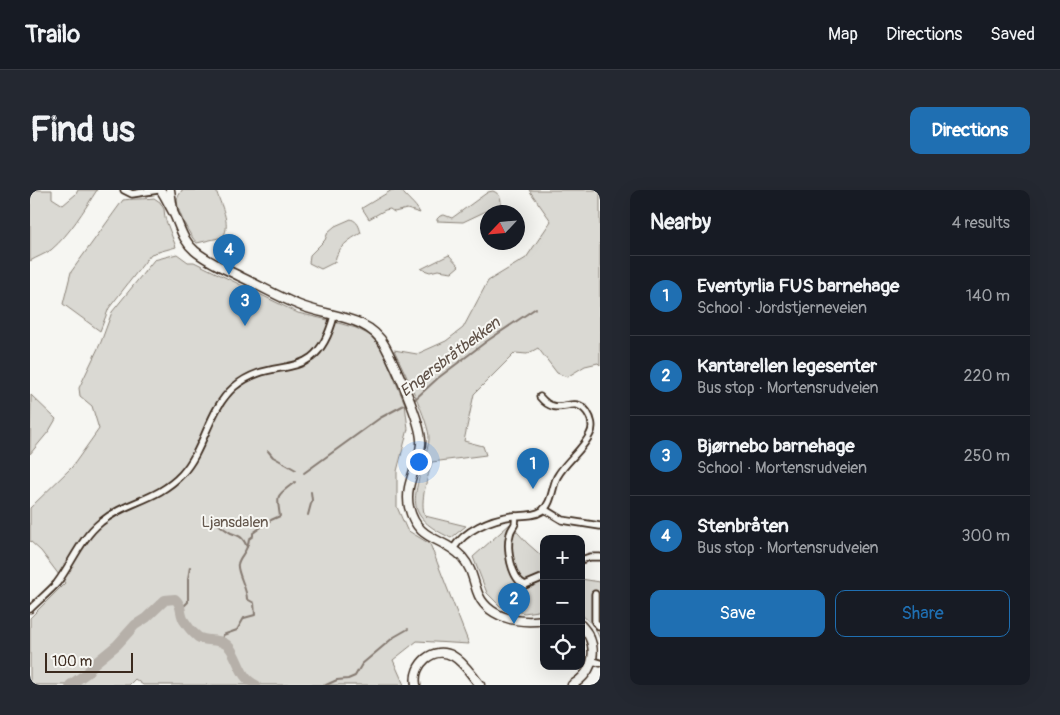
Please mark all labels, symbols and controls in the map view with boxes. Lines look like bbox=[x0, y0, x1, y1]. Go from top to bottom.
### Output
text: Trailo bbox=[25, 20, 80, 49]
text: Map bbox=[828, 23, 858, 46]
text: Directions bbox=[886, 23, 962, 46]
text: Saved bbox=[990, 23, 1035, 46]
button: Directions bbox=[910, 107, 1030, 154]
text: Find us bbox=[30, 108, 135, 152]
north arrow bbox=[480, 205, 525, 250]
text: Nearby bbox=[650, 209, 711, 236]
text: 4 results bbox=[952, 213, 1010, 233]
pin: 4 bbox=[213, 234, 245, 275]
text: Eventyrlia FUS barnehage bbox=[697, 274, 899, 298]
pin: 3 bbox=[229, 285, 261, 326]
text: 1 bbox=[663, 286, 669, 306]
text: 140 m bbox=[966, 286, 1010, 306]
text: School · Jordstjerneveien bbox=[697, 298, 867, 318]
water label: Engersbråtbekken bbox=[396, 312, 505, 401]
text: Kantarellen legesenter bbox=[697, 354, 877, 378]
text: 2 bbox=[662, 366, 670, 386]
text: 220 m bbox=[964, 366, 1010, 386]
text: Bus stop · Mortensrudveien bbox=[697, 378, 879, 398]
text: Bjørnebo barnehage bbox=[697, 434, 855, 458]
text: 3 bbox=[662, 446, 670, 466]
text: 250 m bbox=[964, 446, 1010, 466]
pin: 1 bbox=[517, 448, 549, 489]
your location bbox=[406, 449, 432, 475]
text: School · Mortensrudveien bbox=[697, 458, 867, 478]
park label: Ljansdalen bbox=[202, 513, 268, 532]
text: Stenbråten bbox=[697, 514, 789, 538]
text: 4 bbox=[661, 526, 671, 546]
text: 300 m bbox=[962, 526, 1010, 546]
map controls bbox=[540, 535, 585, 670]
button: + bbox=[540, 535, 585, 580]
text: Bus stop · Mortensrudveien bbox=[697, 538, 879, 558]
button: − bbox=[540, 580, 585, 625]
pin: 2 bbox=[498, 583, 530, 624]
button: Save bbox=[650, 590, 825, 637]
button: Share bbox=[835, 590, 1010, 637]
button: locate bbox=[540, 625, 585, 670]
scale bar bbox=[45, 650, 132, 673]
text: 100 m bbox=[52, 653, 92, 670]

